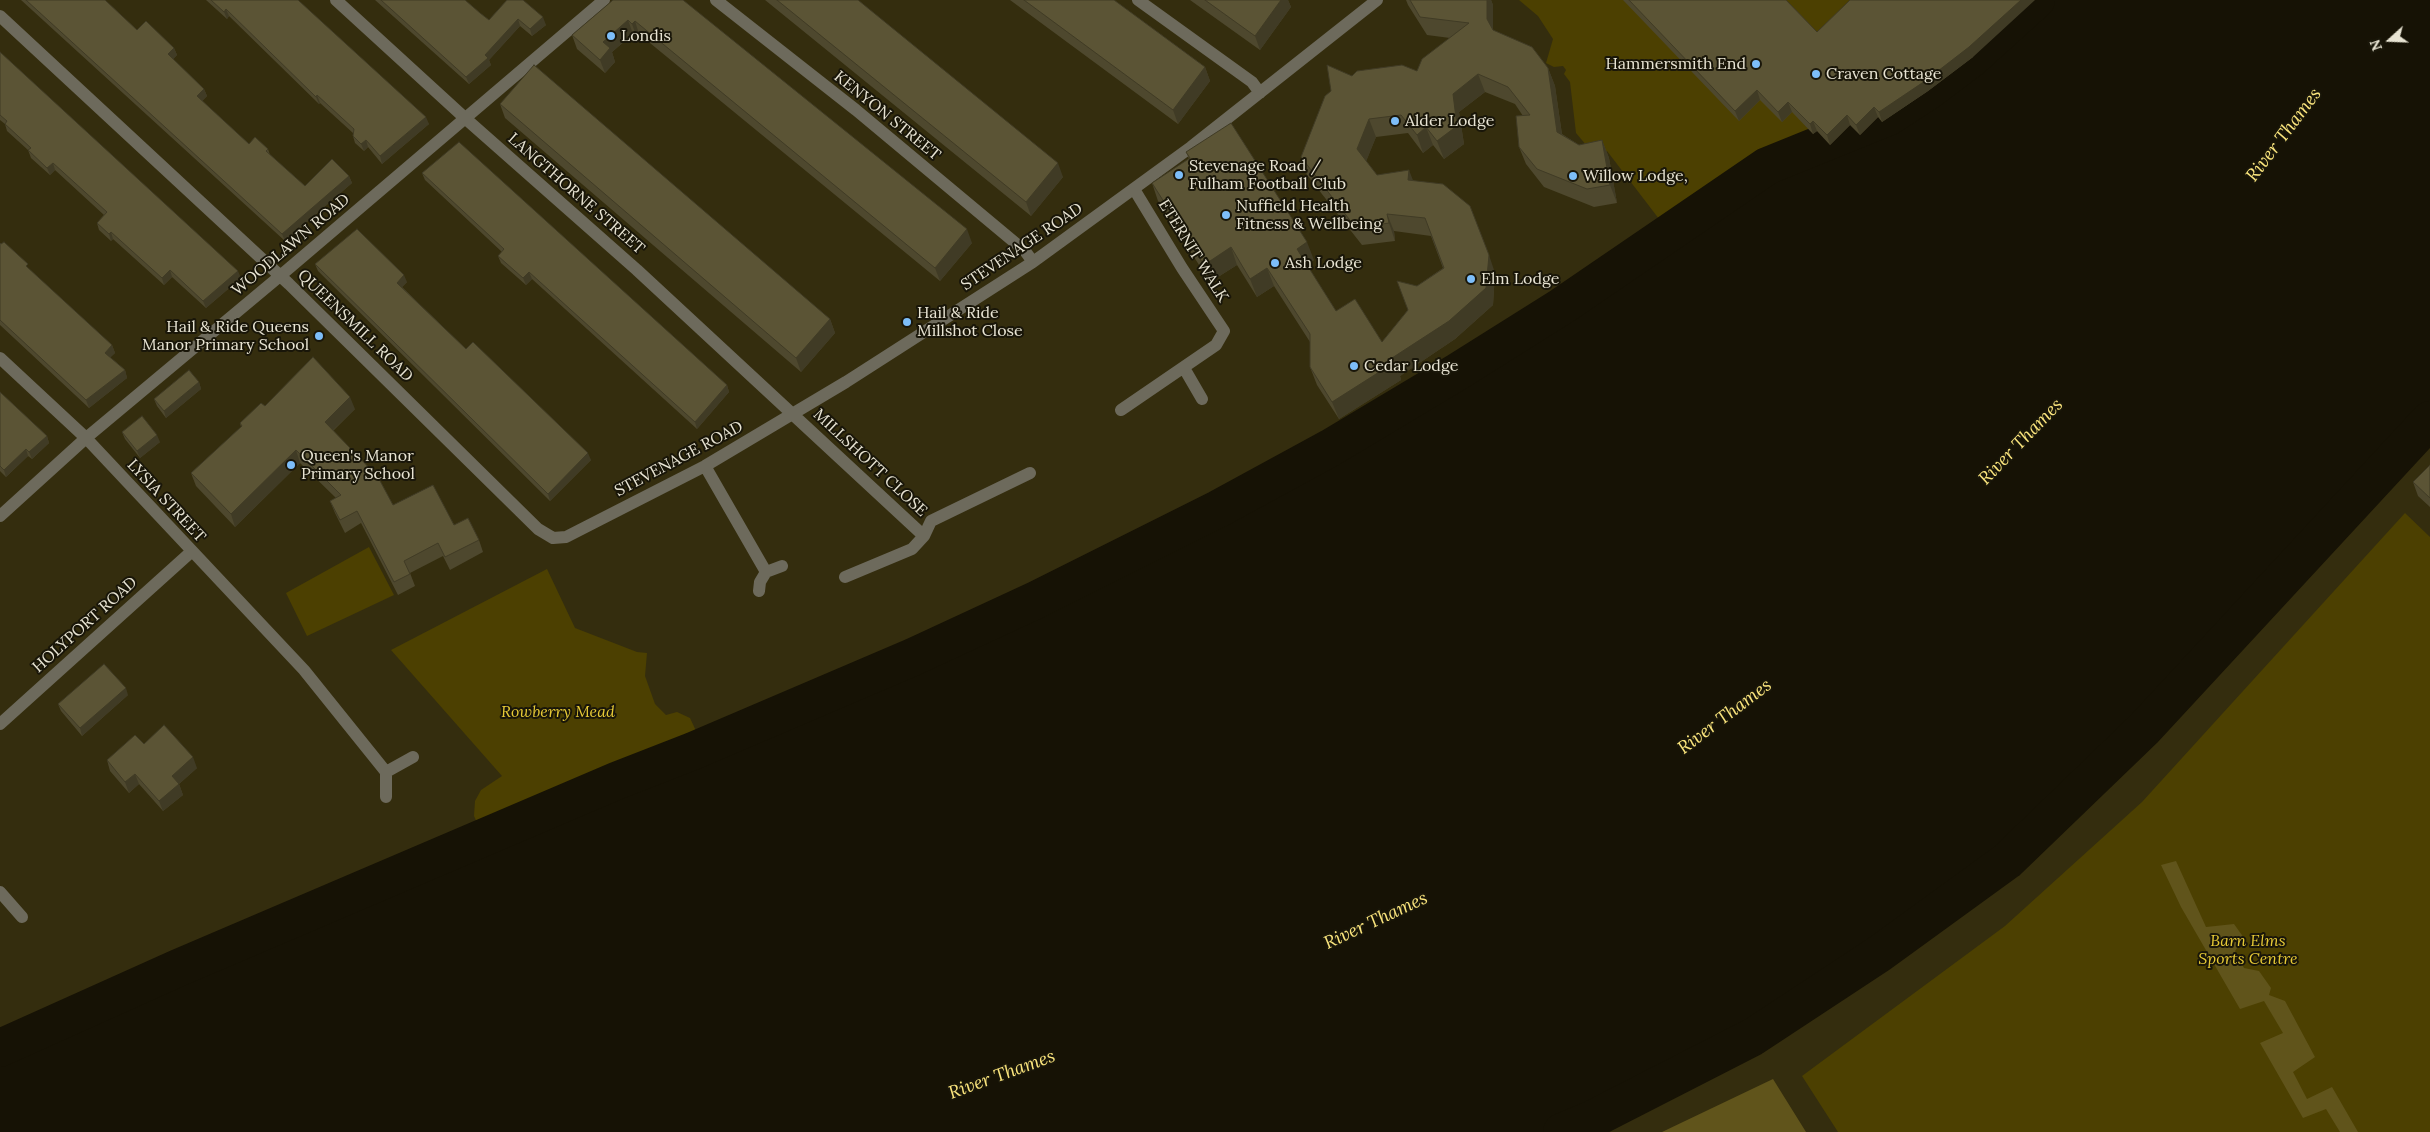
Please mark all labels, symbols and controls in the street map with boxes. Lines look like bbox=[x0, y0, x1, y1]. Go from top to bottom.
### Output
north arrow bbox=[2365, 15, 2415, 65]
place label: Londis bbox=[621, 26, 671, 46]
marker: Londis bbox=[605, 30, 617, 42]
text: N bbox=[2366, 37, 2386, 53]
place label: Hammersmith End bbox=[1606, 54, 1746, 74]
marker: Hammersmith End bbox=[1750, 58, 1762, 70]
place label: Craven Cottage bbox=[1826, 64, 1941, 84]
street label: KENYON STREET bbox=[830, 67, 944, 165]
marker: Craven Cottage bbox=[1810, 68, 1822, 80]
water label: River Thames bbox=[2242, 84, 2326, 186]
place label: Alder Lodge bbox=[1405, 111, 1494, 131]
marker: Alder Lodge bbox=[1389, 115, 1401, 127]
street label: LANGTHORNE STREET bbox=[504, 129, 648, 259]
place label: Stevenage Road / Fulham Football Club bbox=[1189, 156, 1346, 194]
place label: Willow Lodge, bbox=[1583, 166, 1688, 186]
marker: Stevenage Road / Fulham Football Club bbox=[1173, 169, 1185, 181]
marker: Willow Lodge, bbox=[1567, 170, 1579, 182]
street label: WOODLAWN ROAD bbox=[228, 190, 354, 300]
street label: ETERNIT WALK bbox=[1154, 196, 1232, 306]
place label: Nuffield Health Fitness & Wellbeing bbox=[1236, 196, 1382, 234]
street label: STEVENAGE ROAD bbox=[958, 199, 1086, 295]
marker: Nuffield Health Fitness & Wellbeing bbox=[1220, 209, 1232, 221]
place label: Ash Lodge bbox=[1285, 253, 1362, 273]
marker: Ash Lodge bbox=[1269, 257, 1281, 269]
street label: QUEENSMILL ROAD bbox=[293, 266, 417, 386]
place label: Elm Lodge bbox=[1481, 269, 1559, 289]
marker: Elm Lodge bbox=[1465, 273, 1477, 285]
place label: Hail & Ride Millshot Close bbox=[917, 303, 1023, 341]
marker: Hail & Ride Millshot Close bbox=[901, 316, 913, 328]
place label: Hail & Ride Queens Manor Primary School bbox=[142, 317, 309, 355]
marker: Hail & Ride Queens Manor Primary School bbox=[313, 330, 325, 342]
place label: Cedar Lodge bbox=[1364, 356, 1458, 376]
marker: Cedar Lodge bbox=[1348, 360, 1360, 372]
water label: River Thames bbox=[1974, 394, 2068, 490]
street label: MILLSHOTT CLOSE bbox=[809, 405, 931, 521]
street label: STEVENAGE ROAD bbox=[612, 417, 746, 501]
place label: Queen's Manor Primary School bbox=[301, 446, 415, 484]
street label: LYSIA STREET bbox=[123, 456, 209, 546]
marker: Queen's Manor Primary School bbox=[285, 459, 297, 471]
street label: HOLYPORT ROAD bbox=[29, 573, 141, 677]
water label: River Thames bbox=[1674, 675, 1776, 759]
park label: Rowberry Mead bbox=[501, 702, 615, 722]
water label: River Thames bbox=[1321, 888, 1431, 954]
park label: Barn Elms Sports Centre bbox=[2198, 931, 2298, 969]
water label: River Thames bbox=[946, 1046, 1058, 1104]

